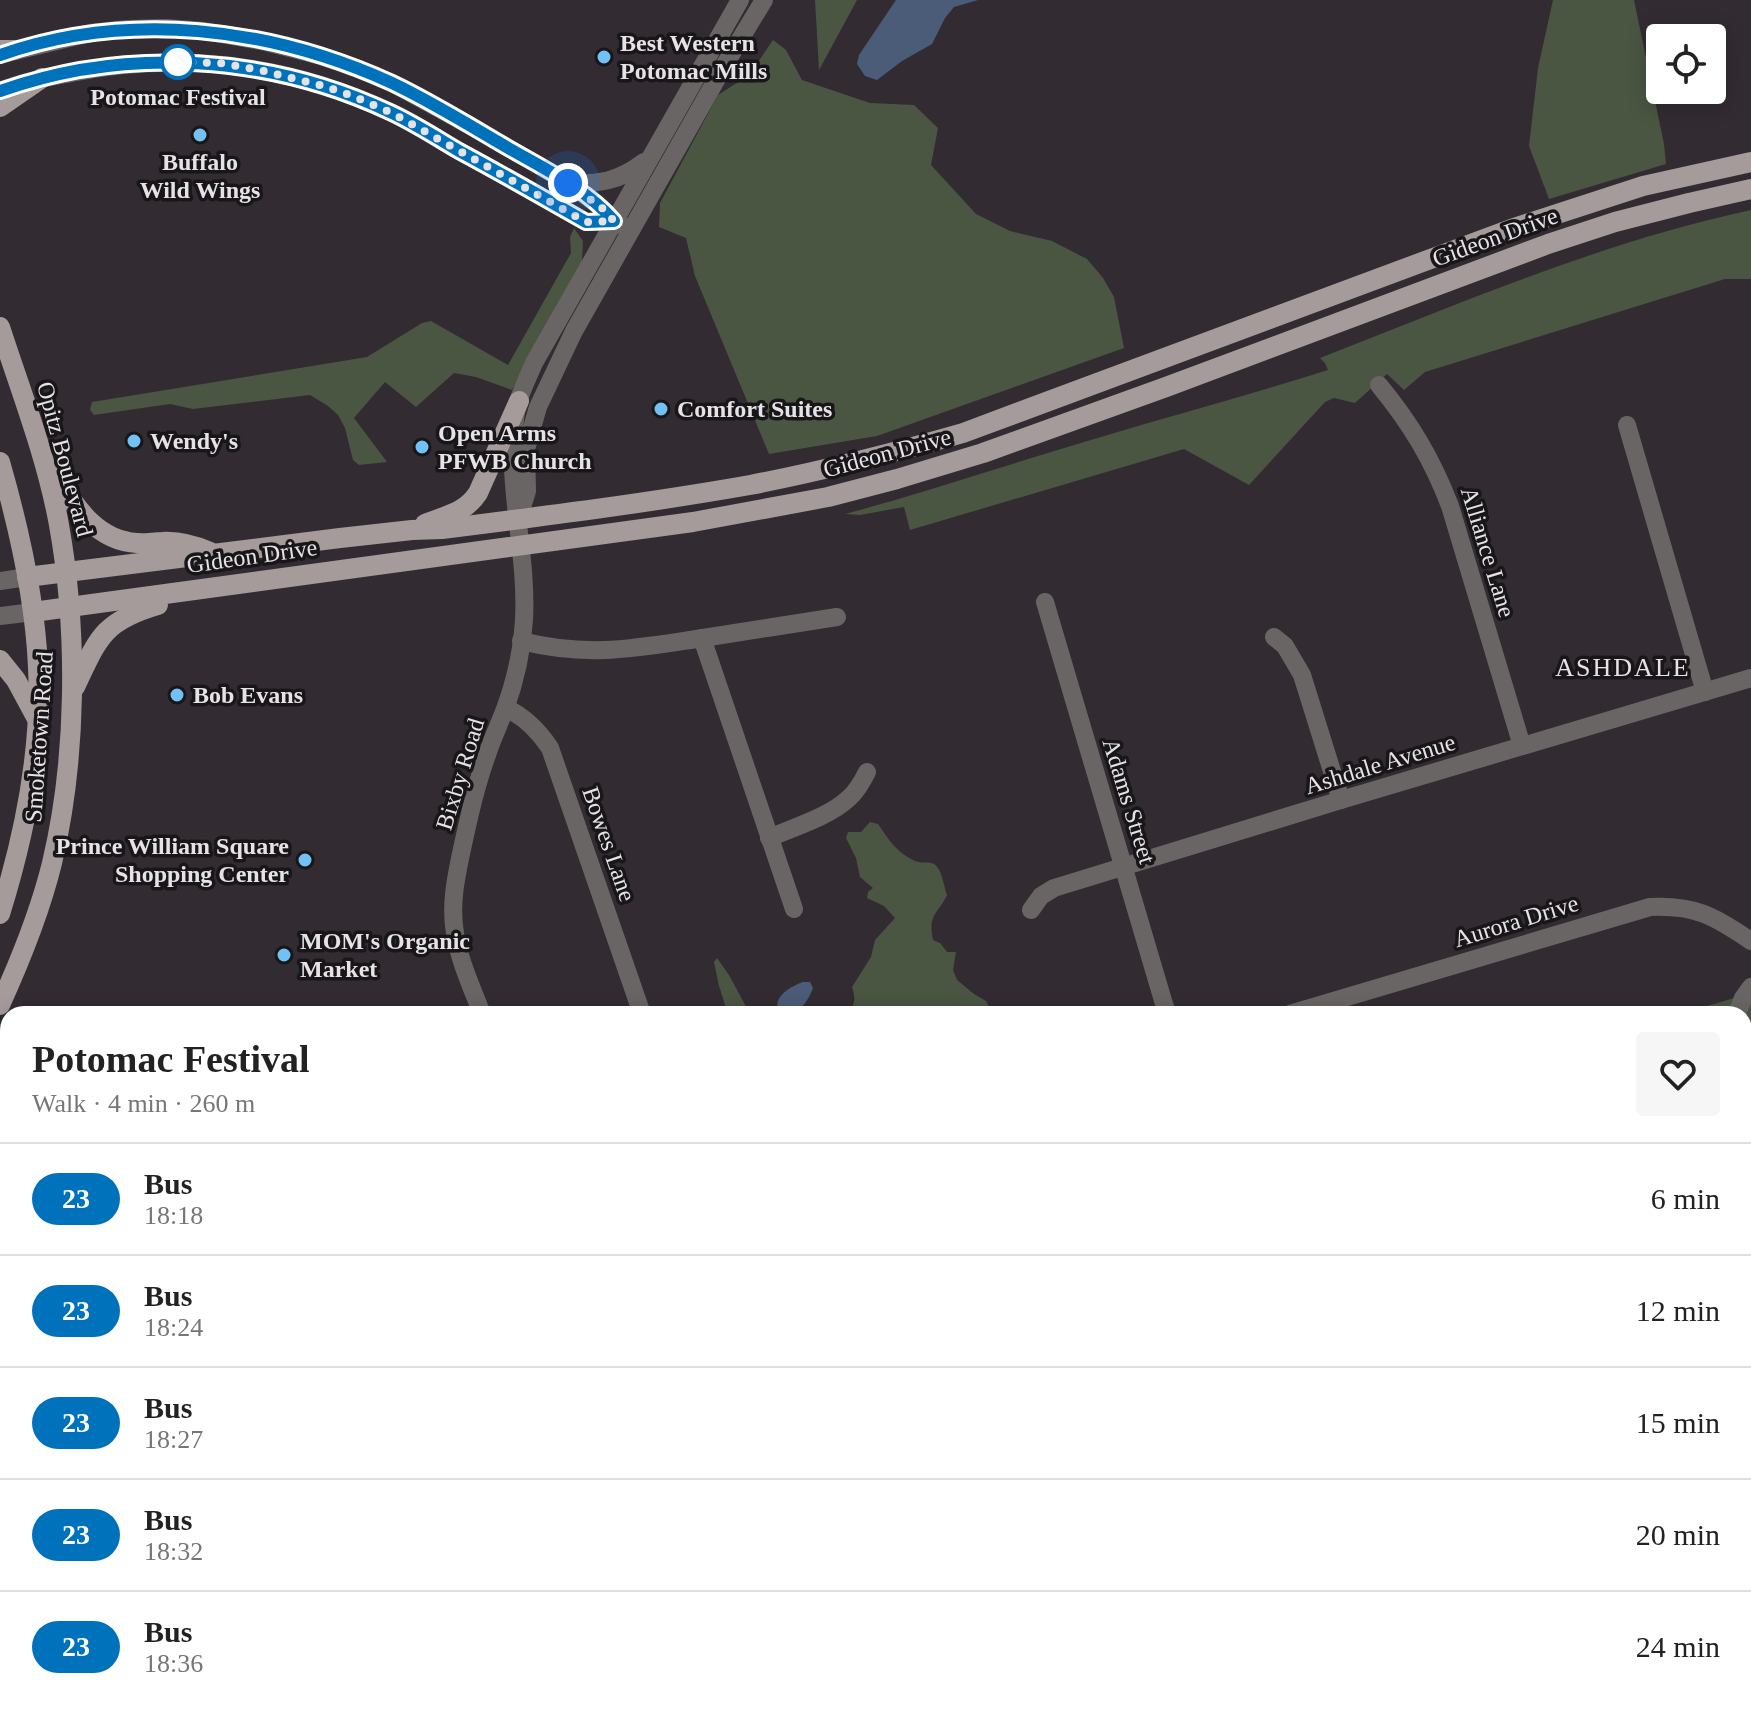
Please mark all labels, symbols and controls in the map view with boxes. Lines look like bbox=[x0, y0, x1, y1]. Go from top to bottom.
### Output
map controls bbox=[1646, 24, 1726, 104]
button: locate bbox=[1646, 24, 1726, 104]
place label: Best Western Potomac Mills bbox=[620, 30, 767, 84]
marker: Potomac Festival bbox=[161, 45, 195, 79]
marker: Best Western Potomac Mills bbox=[595, 48, 613, 66]
place label: Potomac Festival bbox=[90, 84, 266, 110]
marker: Buffalo Wild Wings bbox=[191, 126, 209, 144]
place label: Buffalo Wild Wings bbox=[140, 149, 260, 203]
your location bbox=[548, 163, 588, 203]
street label: Gideon Drive bbox=[1429, 202, 1561, 272]
street label: Opitz Boulevard bbox=[32, 379, 98, 539]
place label: Comfort Suites bbox=[677, 396, 832, 422]
marker: Comfort Suites bbox=[652, 400, 670, 418]
place label: Open Arms PFWB Church bbox=[438, 420, 592, 474]
street label: Gideon Drive bbox=[820, 423, 954, 483]
place label: Wendy's bbox=[150, 428, 238, 454]
marker: Wendy's bbox=[125, 432, 143, 450]
marker: Open Arms PFWB Church bbox=[413, 438, 431, 456]
street label: Alliance Lane bbox=[1456, 484, 1520, 620]
street label: Gideon Drive bbox=[185, 534, 319, 578]
street label: Smoketown Road bbox=[20, 651, 58, 823]
district label: ASHDALE bbox=[1555, 653, 1691, 682]
place label: Bob Evans bbox=[193, 682, 303, 708]
marker: Bob Evans bbox=[168, 686, 186, 704]
street label: Bixby Road bbox=[431, 715, 489, 833]
street label: Ashdale Avenue bbox=[1302, 729, 1458, 799]
street label: Adams Street bbox=[1098, 735, 1161, 867]
street label: Bowes Lane bbox=[577, 783, 641, 905]
place label: Prince William Square Shopping Center bbox=[56, 833, 289, 887]
marker: Prince William Square Shopping Center bbox=[296, 851, 314, 869]
street label: Aurora Drive bbox=[1451, 890, 1581, 952]
place label: MOM's Organic Market bbox=[300, 928, 470, 982]
marker: MOM's Organic Market bbox=[275, 946, 293, 964]
button: heart bbox=[1636, 1032, 1720, 1116]
text: Potomac Festival bbox=[32, 1038, 310, 1080]
text: Walk · 4 min · 260 m bbox=[32, 1089, 255, 1118]
text: Bus bbox=[144, 1167, 192, 1200]
text: 6 min bbox=[1651, 1182, 1720, 1215]
text: 23 bbox=[62, 1183, 90, 1214]
text: 18:18 bbox=[144, 1201, 203, 1230]
text: Bus bbox=[144, 1279, 192, 1312]
text: 12 min bbox=[1636, 1294, 1720, 1327]
text: 23 bbox=[62, 1295, 90, 1326]
text: 18:24 bbox=[144, 1313, 203, 1342]
text: Bus bbox=[144, 1391, 192, 1424]
text: 15 min bbox=[1636, 1406, 1720, 1439]
text: 23 bbox=[62, 1407, 90, 1438]
text: 18:27 bbox=[144, 1425, 203, 1454]
text: Bus bbox=[144, 1503, 192, 1536]
text: 20 min bbox=[1636, 1518, 1720, 1551]
text: 23 bbox=[62, 1519, 90, 1550]
text: 18:32 bbox=[144, 1537, 203, 1566]
text: Bus bbox=[144, 1615, 192, 1648]
text: 24 min bbox=[1636, 1630, 1720, 1663]
text: 23 bbox=[62, 1631, 90, 1662]
text: 18:36 bbox=[144, 1649, 203, 1678]

